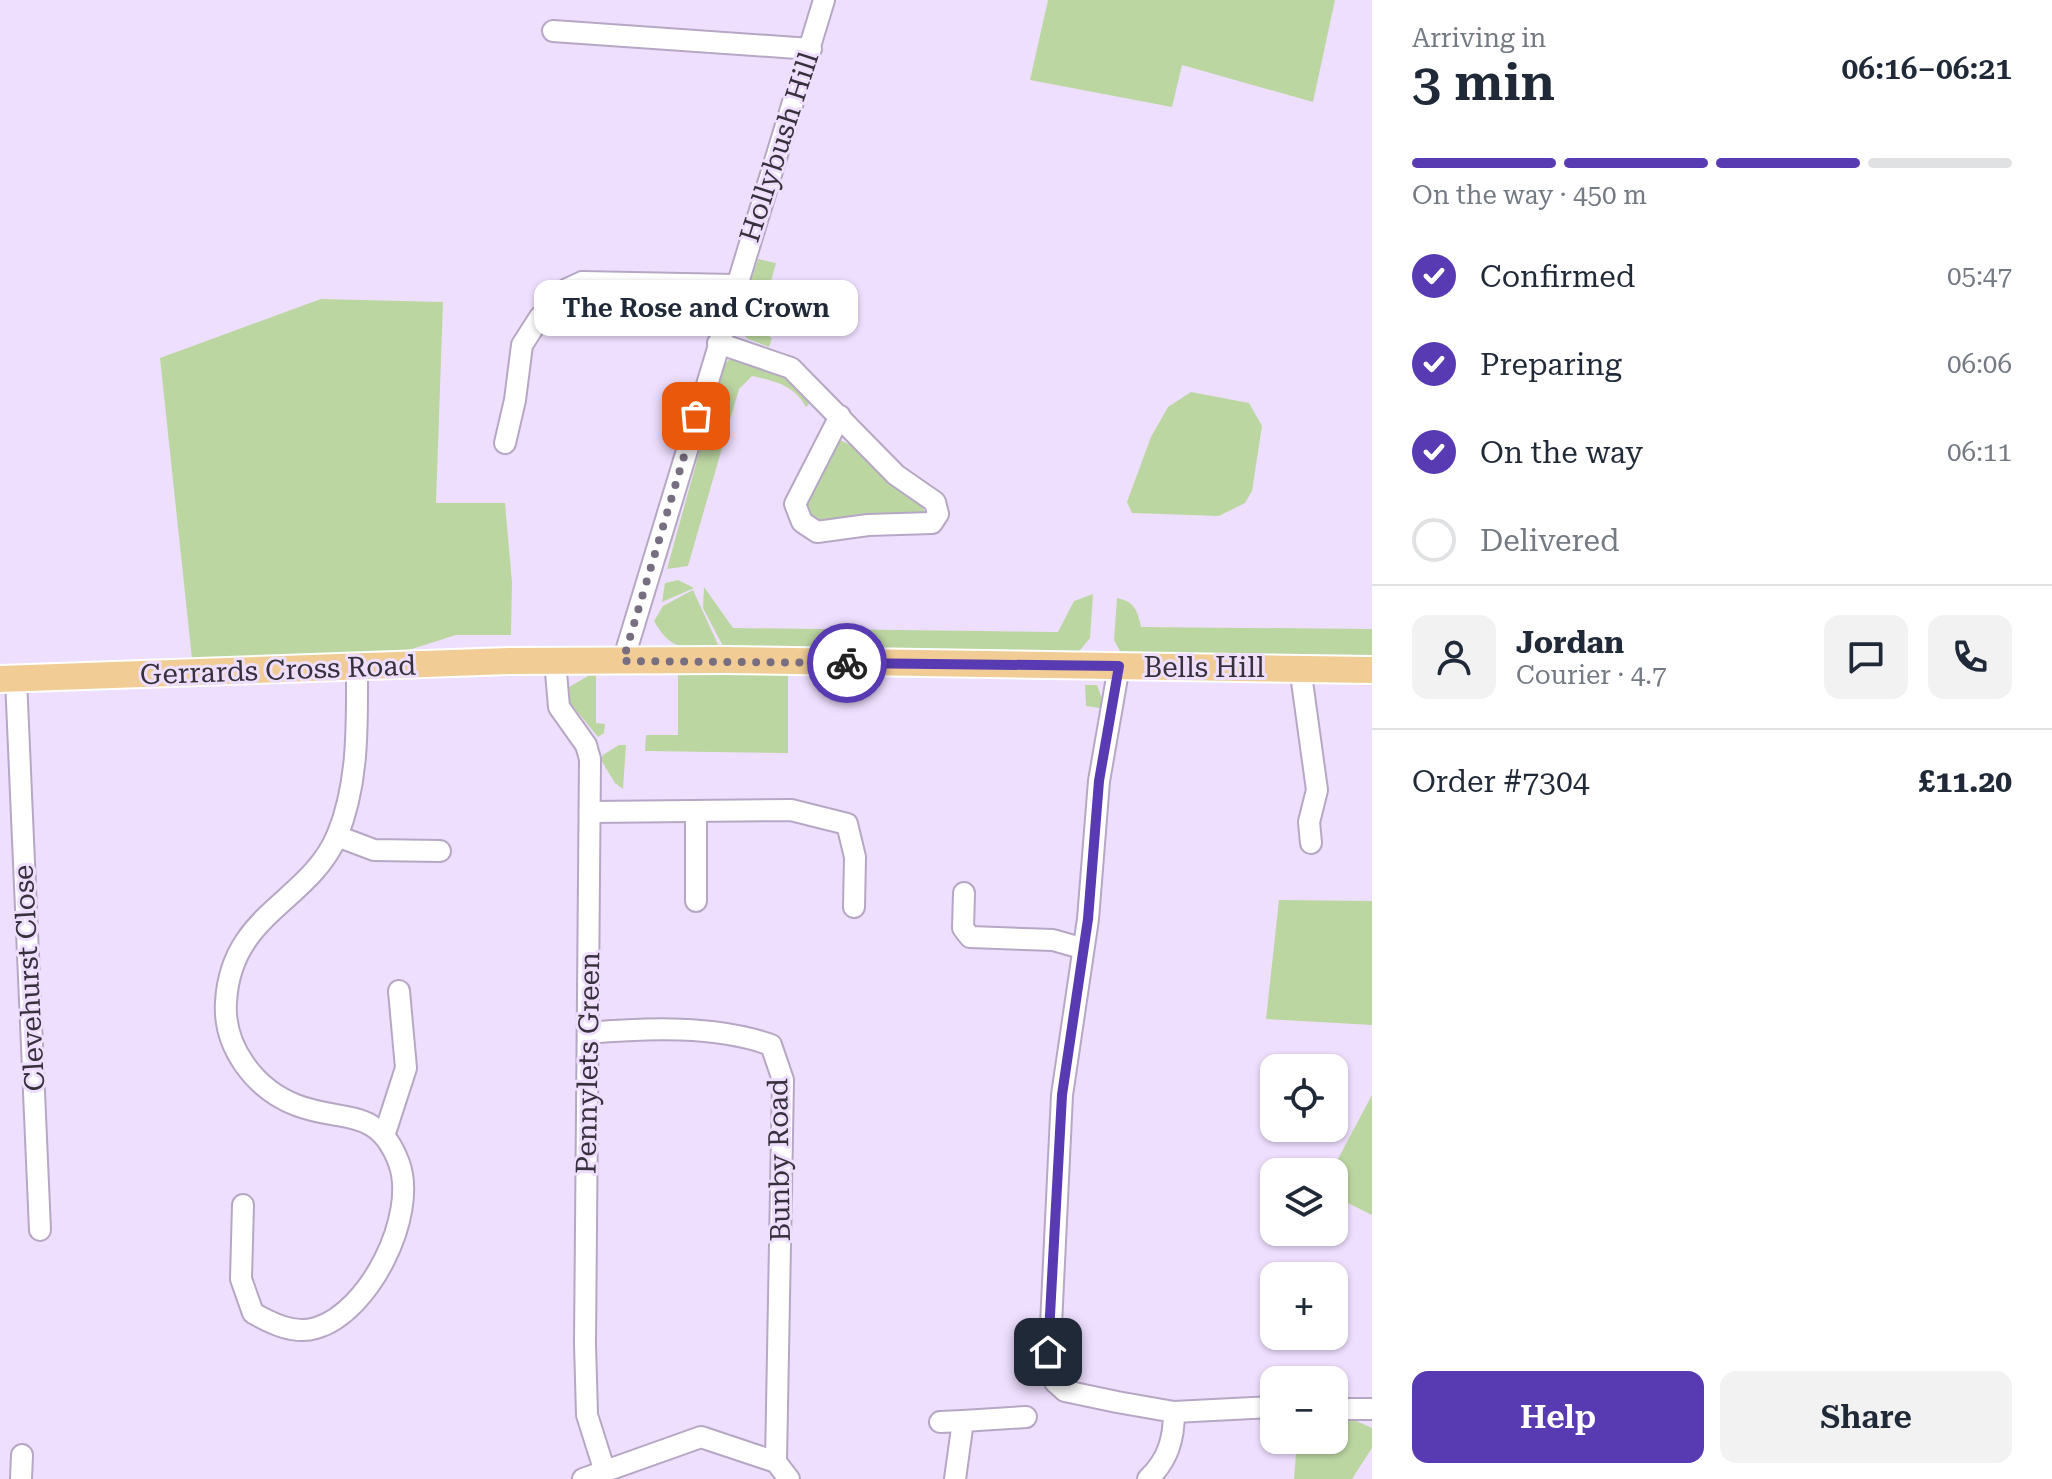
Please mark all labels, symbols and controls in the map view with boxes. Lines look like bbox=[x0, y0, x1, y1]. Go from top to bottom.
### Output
text: Arriving in bbox=[1412, 23, 1546, 53]
street label: Hollybush Hill bbox=[733, 48, 825, 246]
text: 06:16–06:21 bbox=[1842, 51, 2012, 86]
text: 3 min bbox=[1412, 52, 1555, 113]
text: On the way · 450 m bbox=[1412, 180, 1647, 210]
icon: check bbox=[1412, 254, 1456, 298]
text: Confirmed bbox=[1480, 259, 1635, 294]
text: 05:47 bbox=[1947, 261, 2012, 291]
callout: The Rose and Crown bbox=[534, 280, 858, 336]
text: The Rose and Crown bbox=[562, 293, 830, 323]
icon: check bbox=[1412, 342, 1456, 386]
text: Preparing bbox=[1480, 347, 1622, 382]
text: 06:06 bbox=[1947, 349, 2012, 379]
pin bbox=[662, 382, 730, 450]
icon: bag bbox=[674, 394, 718, 438]
icon: check bbox=[1412, 430, 1456, 474]
text: On the way bbox=[1480, 435, 1643, 470]
text: 06:11 bbox=[1947, 437, 2012, 467]
text: Delivered bbox=[1480, 523, 1619, 558]
button: person bbox=[1412, 615, 1496, 699]
button: chat bbox=[1824, 615, 1908, 699]
button: phone bbox=[1928, 615, 2012, 699]
courier bbox=[807, 623, 887, 703]
text: Jordan bbox=[1516, 625, 1624, 660]
icon: bike bbox=[825, 641, 869, 685]
street label: Gerrards Cross Road bbox=[139, 649, 417, 691]
street label: Bells Hill bbox=[1143, 651, 1265, 684]
text: Courier · 4.7 bbox=[1516, 660, 1666, 690]
text: Order #7304 bbox=[1412, 764, 1590, 799]
text: £11.20 bbox=[1919, 764, 2012, 799]
street label: Clevehurst Close bbox=[7, 864, 51, 1092]
street label: Pennylets Green bbox=[570, 952, 606, 1174]
map controls bbox=[1260, 1054, 1348, 1454]
button: locate bbox=[1260, 1054, 1348, 1142]
street label: Bunby Road bbox=[761, 1078, 797, 1242]
button: layers bbox=[1260, 1158, 1348, 1246]
button: + bbox=[1260, 1262, 1348, 1350]
pin bbox=[1014, 1318, 1082, 1386]
icon: home bbox=[1026, 1330, 1070, 1374]
button: − bbox=[1260, 1366, 1348, 1454]
button: Help bbox=[1412, 1371, 1704, 1463]
button: Share bbox=[1720, 1371, 2012, 1463]

